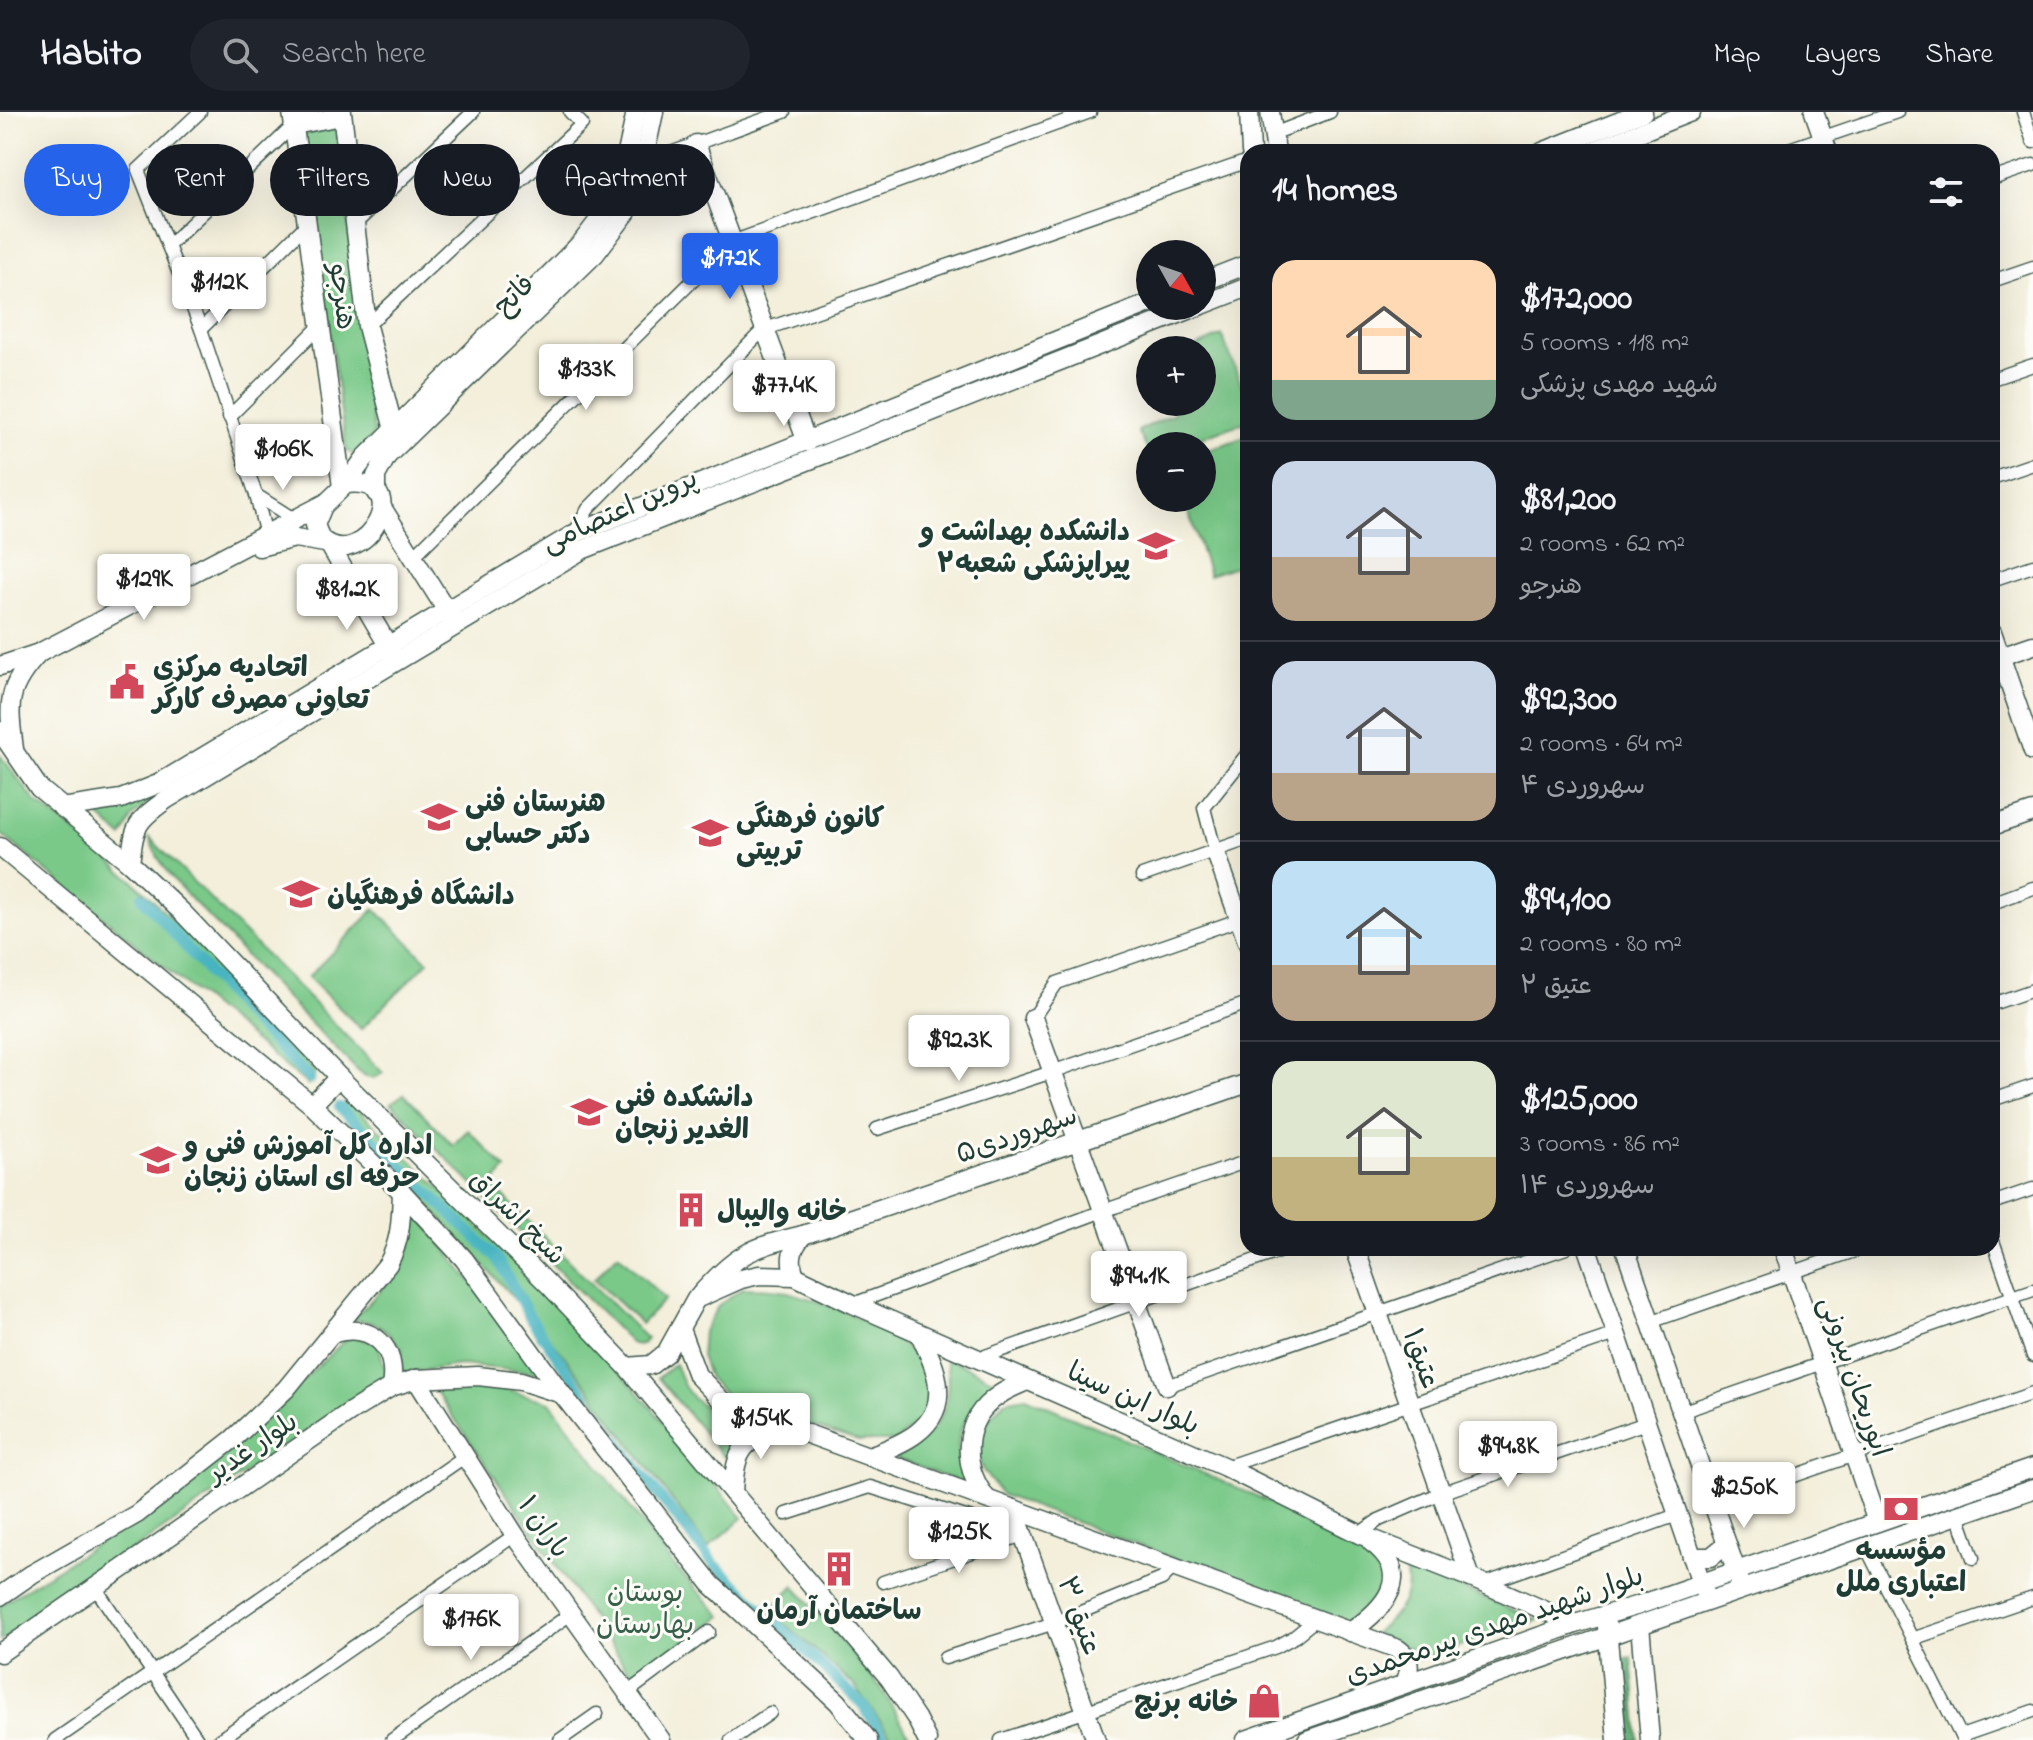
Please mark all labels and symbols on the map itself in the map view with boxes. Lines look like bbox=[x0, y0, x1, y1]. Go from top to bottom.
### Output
pin: $172K bbox=[674, 233, 786, 301]
north arrow bbox=[1136, 240, 1216, 320]
pin: $112K bbox=[163, 257, 275, 325]
street label: هنرجو bbox=[316, 259, 365, 332]
street label: فاتح bbox=[485, 266, 546, 327]
pin: $133K bbox=[530, 344, 642, 412]
pin: $77.4K bbox=[719, 360, 849, 428]
pin: $106K bbox=[227, 424, 339, 492]
street label: پروین اعتصامی bbox=[536, 459, 705, 565]
place label: دانشکده بهداشت و پیراپزشکى شعبه۲ bbox=[918, 513, 1130, 586]
school or university icon: دانشکده بهداشت و پیراپزشکى شعبه۲ bbox=[1137, 527, 1175, 565]
pin: $129K bbox=[88, 554, 200, 622]
pin: $81.2K bbox=[282, 564, 412, 632]
place label: اتحادیه مرکزی تعاونی مصرف کارگر bbox=[150, 649, 370, 722]
public building icon: اتحادیه مرکزی تعاونی مصرف کارگر bbox=[108, 663, 146, 701]
place label: هنرستان فنی دکتر حسابی bbox=[465, 784, 605, 857]
school or university icon: هنرستان فنی دکتر حسابی bbox=[420, 798, 458, 836]
place label: کانون فرهنگی تربیتی bbox=[736, 800, 885, 873]
school or university icon: کانون فرهنگی تربیتی bbox=[691, 814, 729, 852]
school or university icon: دانشگاه فرهنگیان bbox=[282, 875, 320, 913]
place label: دانشگاه فرهنگیان bbox=[327, 877, 515, 918]
pin: $92.3K bbox=[894, 1015, 1024, 1083]
place label: دانشکده فنی الغدیر زنجان bbox=[615, 1079, 753, 1152]
school or university icon: دانشکده فنی الغدیر زنجان bbox=[570, 1093, 608, 1131]
street label: سهروردی۵ bbox=[951, 1096, 1083, 1176]
place label: اداره کل آموزش فنی و حرفه ای استان زنجان bbox=[182, 1127, 432, 1200]
school or university icon: اداره کل آموزش فنی و حرفه ای استان زنجان bbox=[139, 1141, 177, 1179]
street label: شیخ اشراق bbox=[459, 1161, 574, 1276]
building icon: خانه والیبال bbox=[672, 1191, 710, 1229]
place label: خانه والیبال bbox=[717, 1193, 847, 1234]
pin: $94.1K bbox=[1074, 1251, 1204, 1319]
street label: ابوریحان بیرونی bbox=[1806, 1291, 1899, 1463]
street label: عتیق۱ bbox=[1390, 1323, 1449, 1395]
street label: بلوار ابن سینا bbox=[1060, 1353, 1205, 1448]
pin: $154K bbox=[705, 1393, 817, 1461]
street label: بلوار غدیر bbox=[197, 1403, 307, 1496]
pin: $94.8K bbox=[1443, 1421, 1573, 1489]
pin: $250K bbox=[1688, 1462, 1800, 1530]
street label: باران ۱ bbox=[506, 1488, 579, 1568]
bank icon: مؤسسه اعتباری ملل bbox=[1882, 1490, 1920, 1528]
pin: $125K bbox=[903, 1507, 1015, 1575]
place label: مؤسسه اعتباری ملل bbox=[1836, 1532, 1966, 1605]
building icon: ساختمان آرمان bbox=[820, 1550, 858, 1588]
street label: بلوار شهید مهدی پیرمحمدی bbox=[1340, 1557, 1650, 1698]
street label: عتیق ۳ bbox=[1045, 1571, 1111, 1661]
park label: بوستان بهارستان bbox=[596, 1574, 694, 1647]
place label: ساختمان آرمان bbox=[756, 1592, 922, 1633]
pin: $176K bbox=[415, 1594, 527, 1662]
shop icon: خانه برنج bbox=[1245, 1682, 1283, 1720]
place label: خانه برنج bbox=[1134, 1684, 1238, 1725]

